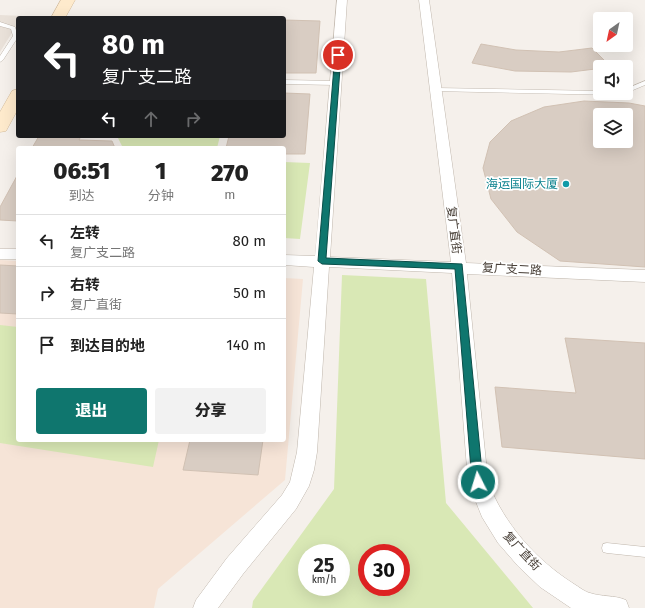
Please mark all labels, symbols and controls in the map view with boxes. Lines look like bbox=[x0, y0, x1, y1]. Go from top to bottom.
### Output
north arrow bbox=[593, 12, 633, 52]
map controls bbox=[593, 12, 633, 148]
text: 80 m bbox=[102, 28, 165, 61]
icon: left bbox=[36, 32, 88, 84]
pin bbox=[321, 38, 355, 72]
icon: arrive bbox=[327, 44, 349, 66]
button: sound bbox=[593, 60, 633, 100]
text: 复广支二路 bbox=[102, 66, 192, 88]
icon: left bbox=[98, 108, 120, 130]
icon: ahead bbox=[140, 108, 162, 130]
icon: right bbox=[182, 108, 204, 130]
button: layers bbox=[593, 108, 633, 148]
text: 06:51 bbox=[53, 157, 110, 185]
text: 1 bbox=[155, 157, 166, 185]
text: 270 bbox=[211, 159, 249, 187]
place label: 海运国际大厦 bbox=[486, 177, 558, 191]
marker: 海运国际大厦 bbox=[561, 179, 571, 189]
text: m bbox=[224, 187, 235, 202]
text: 到达 bbox=[69, 188, 95, 203]
text: 分钟 bbox=[148, 188, 174, 203]
street label: 复广直街 bbox=[444, 205, 464, 255]
text: 左转 bbox=[70, 224, 100, 242]
icon: left bbox=[36, 230, 58, 252]
text: 80 m bbox=[233, 232, 266, 250]
text: 复广支二路 bbox=[70, 245, 135, 260]
street label: 复广支二路 bbox=[482, 260, 542, 278]
text: 右转 bbox=[70, 276, 100, 294]
icon: right bbox=[36, 282, 58, 304]
text: 50 m bbox=[233, 284, 266, 302]
text: 复广直街 bbox=[70, 297, 122, 312]
icon: arrive bbox=[36, 334, 58, 356]
text: 140 m bbox=[226, 336, 266, 354]
text: 到达目的地 bbox=[70, 337, 145, 355]
button: 退出 bbox=[36, 388, 147, 434]
button: 分享 bbox=[155, 388, 266, 434]
position arrow bbox=[457, 461, 499, 503]
street label: 复广直街 bbox=[501, 529, 543, 573]
speed limit sign: 30 bbox=[358, 544, 410, 596]
text: 25 bbox=[313, 553, 335, 577]
text: km/h bbox=[312, 574, 336, 586]

